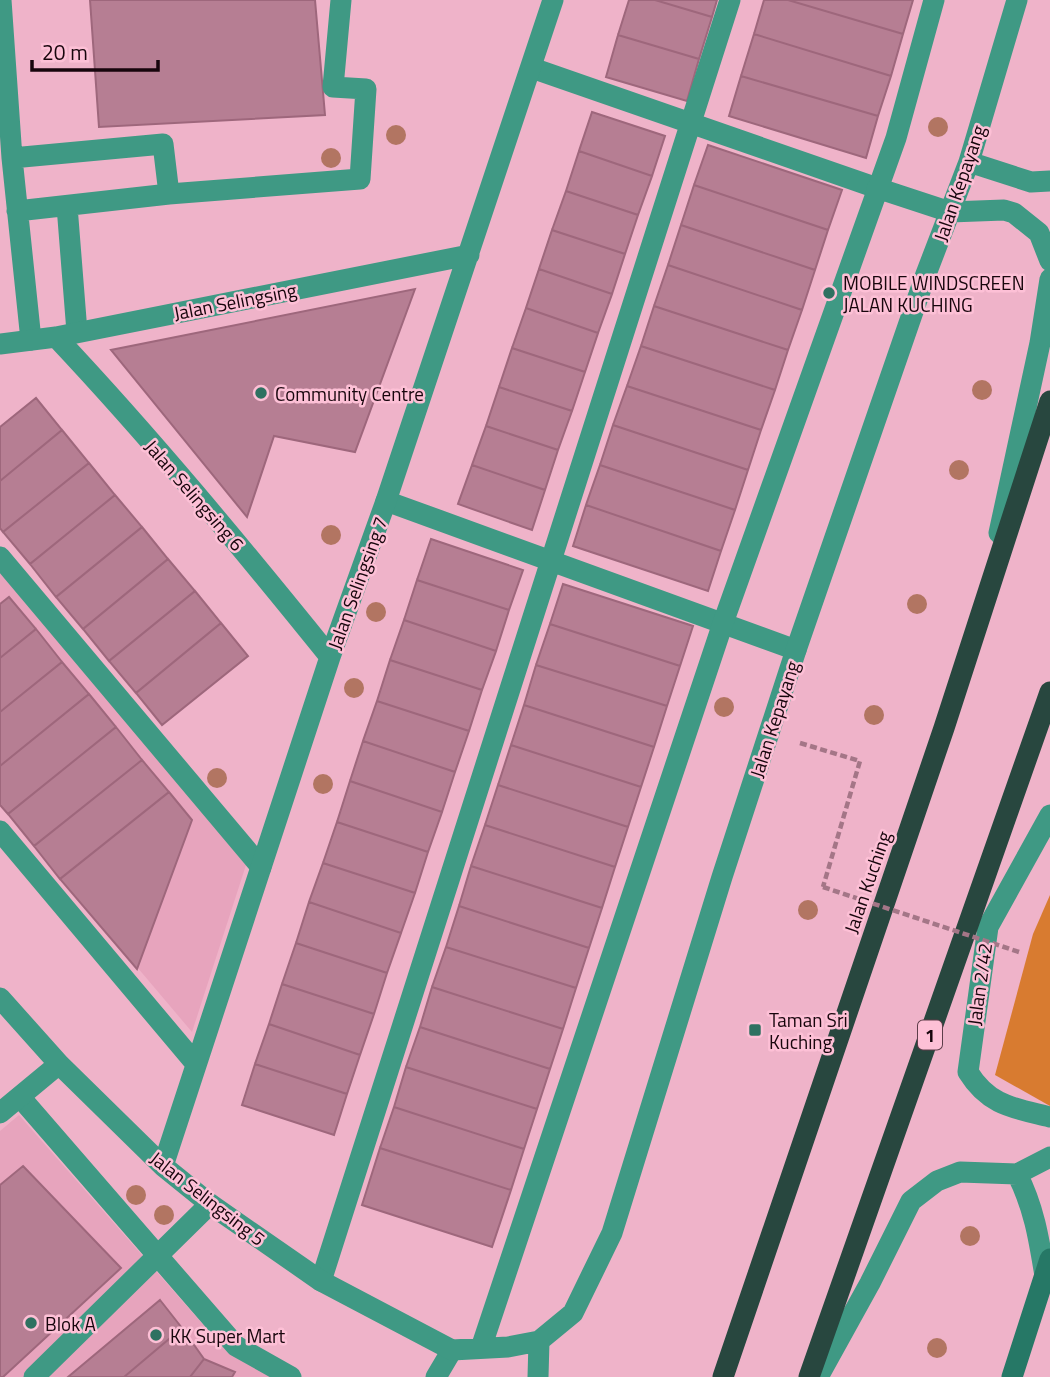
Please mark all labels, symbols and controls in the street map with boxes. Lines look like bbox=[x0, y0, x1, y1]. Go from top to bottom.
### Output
scale bar bbox=[32, 28, 158, 72]
text: 20 m bbox=[42, 36, 88, 68]
street label: Jalan Kepayang bbox=[926, 121, 993, 245]
place label: MOBILE WINDSCREEN JALAN KUCHING bbox=[843, 268, 1024, 319]
street label: Jalan Selingsing bbox=[171, 275, 299, 327]
marker: MOBILE WINDSCREEN JALAN KUCHING bbox=[821, 285, 837, 301]
place label: Community Centre bbox=[275, 379, 424, 408]
marker: Community Centre bbox=[253, 385, 269, 401]
street label: Jalan Selingsing 6 bbox=[138, 433, 252, 557]
street label: Jalan Selingsing 7 bbox=[320, 512, 394, 654]
street label: Jalan Kepayang bbox=[741, 657, 807, 781]
street label: Jalan Kuching bbox=[836, 827, 898, 937]
street label: Jalan 2/42 bbox=[959, 941, 999, 1027]
place label: Taman Sri Kuching bbox=[769, 1005, 848, 1056]
road number: 1 bbox=[918, 1020, 942, 1050]
marker: Taman Sri Kuching bbox=[747, 1022, 763, 1038]
street label: Jalan Selingsing 5 bbox=[144, 1144, 272, 1252]
place label: Blok A bbox=[45, 1309, 96, 1338]
marker: Blok A bbox=[23, 1315, 39, 1331]
place label: KK Super Mart bbox=[170, 1321, 286, 1350]
marker: KK Super Mart bbox=[148, 1327, 164, 1343]

